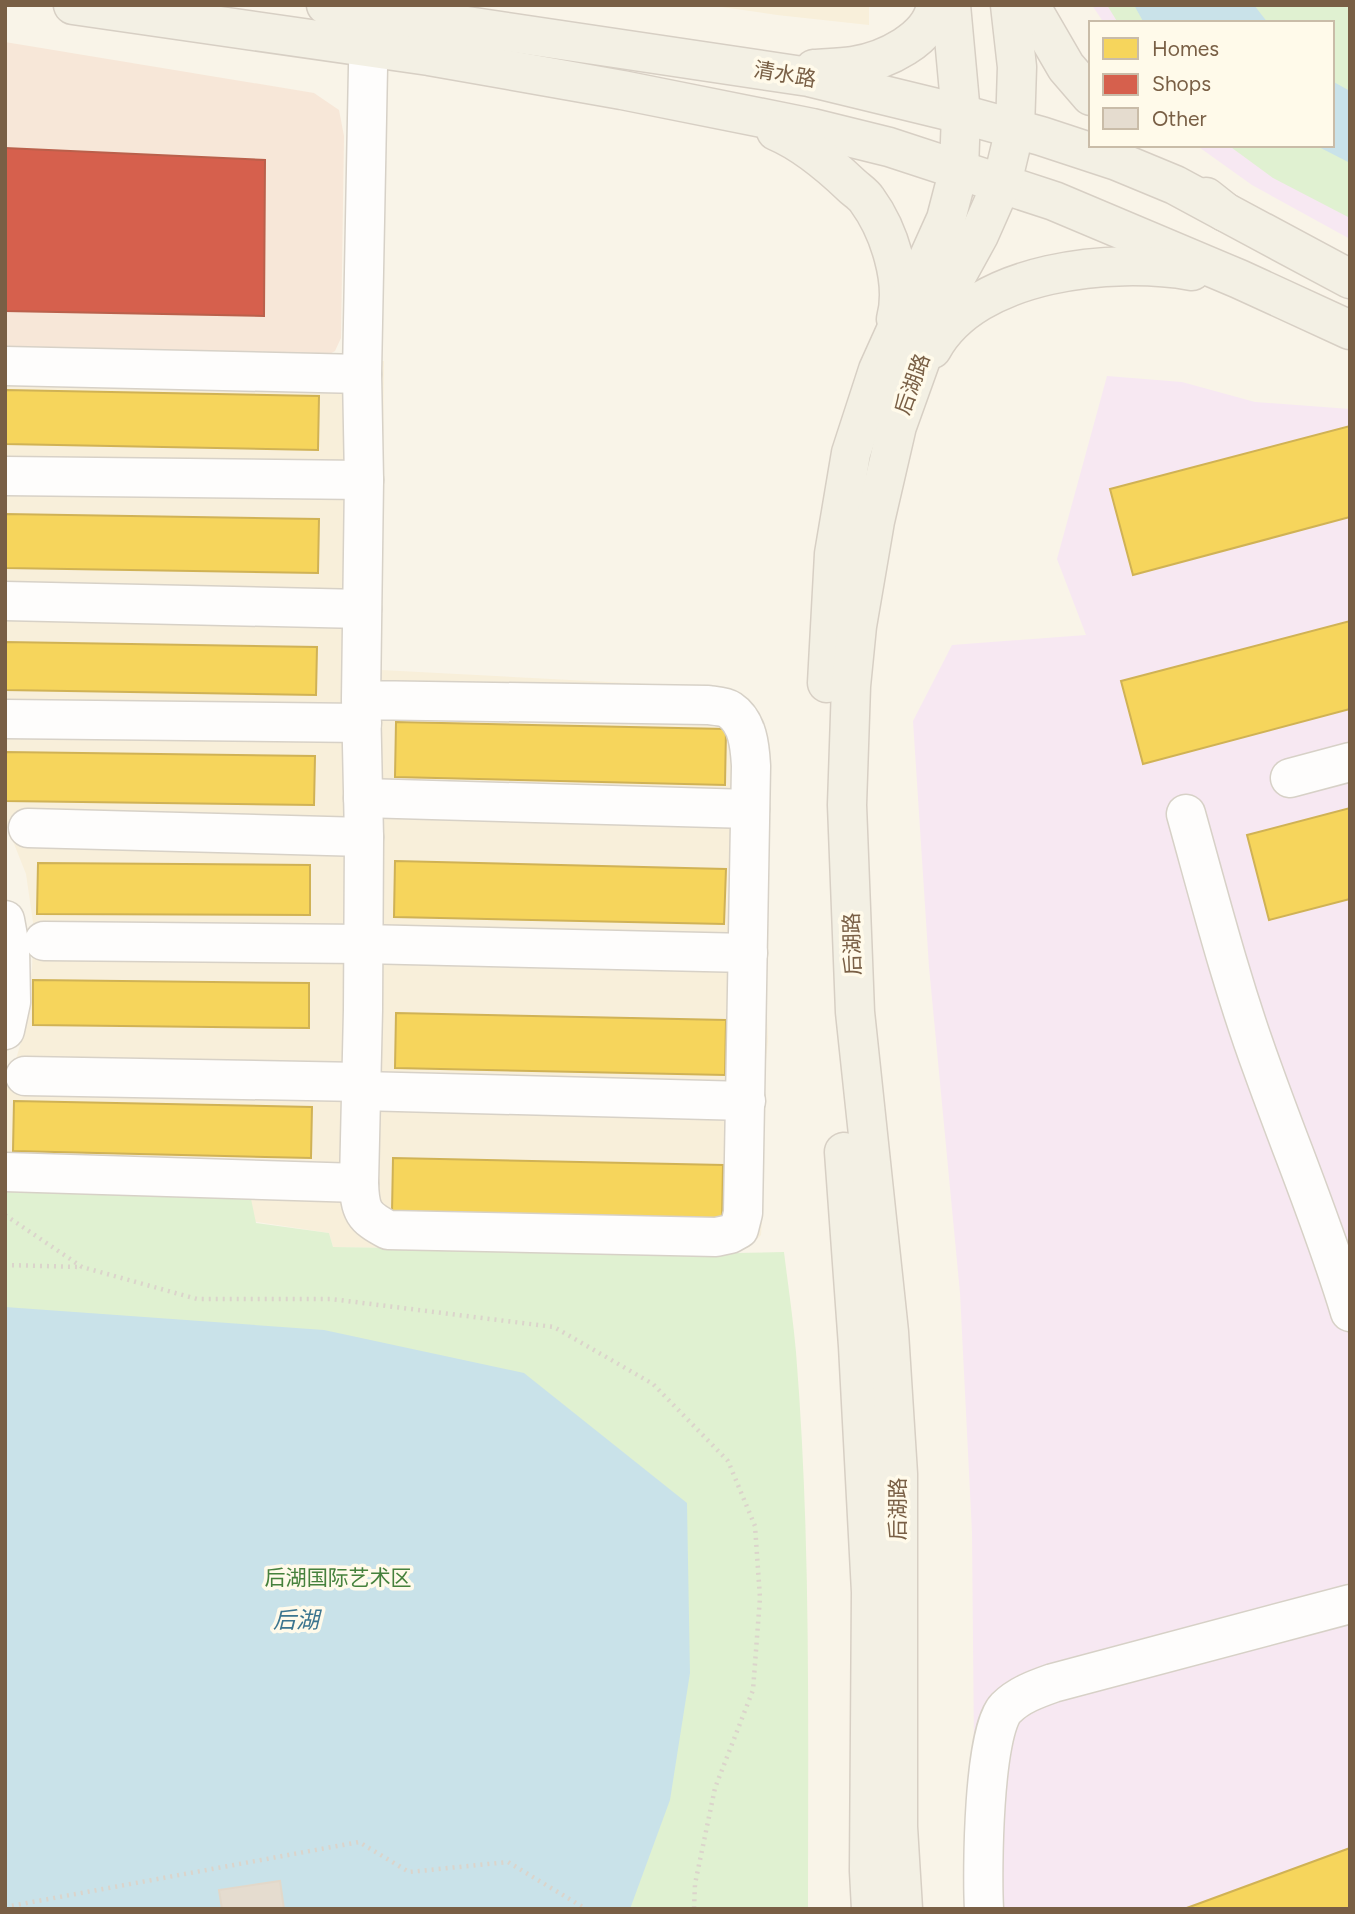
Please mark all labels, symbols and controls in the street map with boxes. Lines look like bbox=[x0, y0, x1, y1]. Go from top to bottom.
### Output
legend bbox=[1089, 21, 1334, 147]
text: Homes bbox=[1152, 36, 1219, 61]
street label: 清水路 bbox=[752, 56, 818, 92]
text: Shops bbox=[1152, 71, 1211, 96]
text: Other bbox=[1152, 106, 1207, 131]
street label: 后湖路 bbox=[889, 350, 935, 418]
street label: 后湖路 bbox=[838, 912, 866, 976]
street label: 后湖路 bbox=[885, 1478, 910, 1541]
park label: 后湖国际艺术区 bbox=[265, 1565, 412, 1590]
water label: 后湖 bbox=[273, 1606, 322, 1634]

